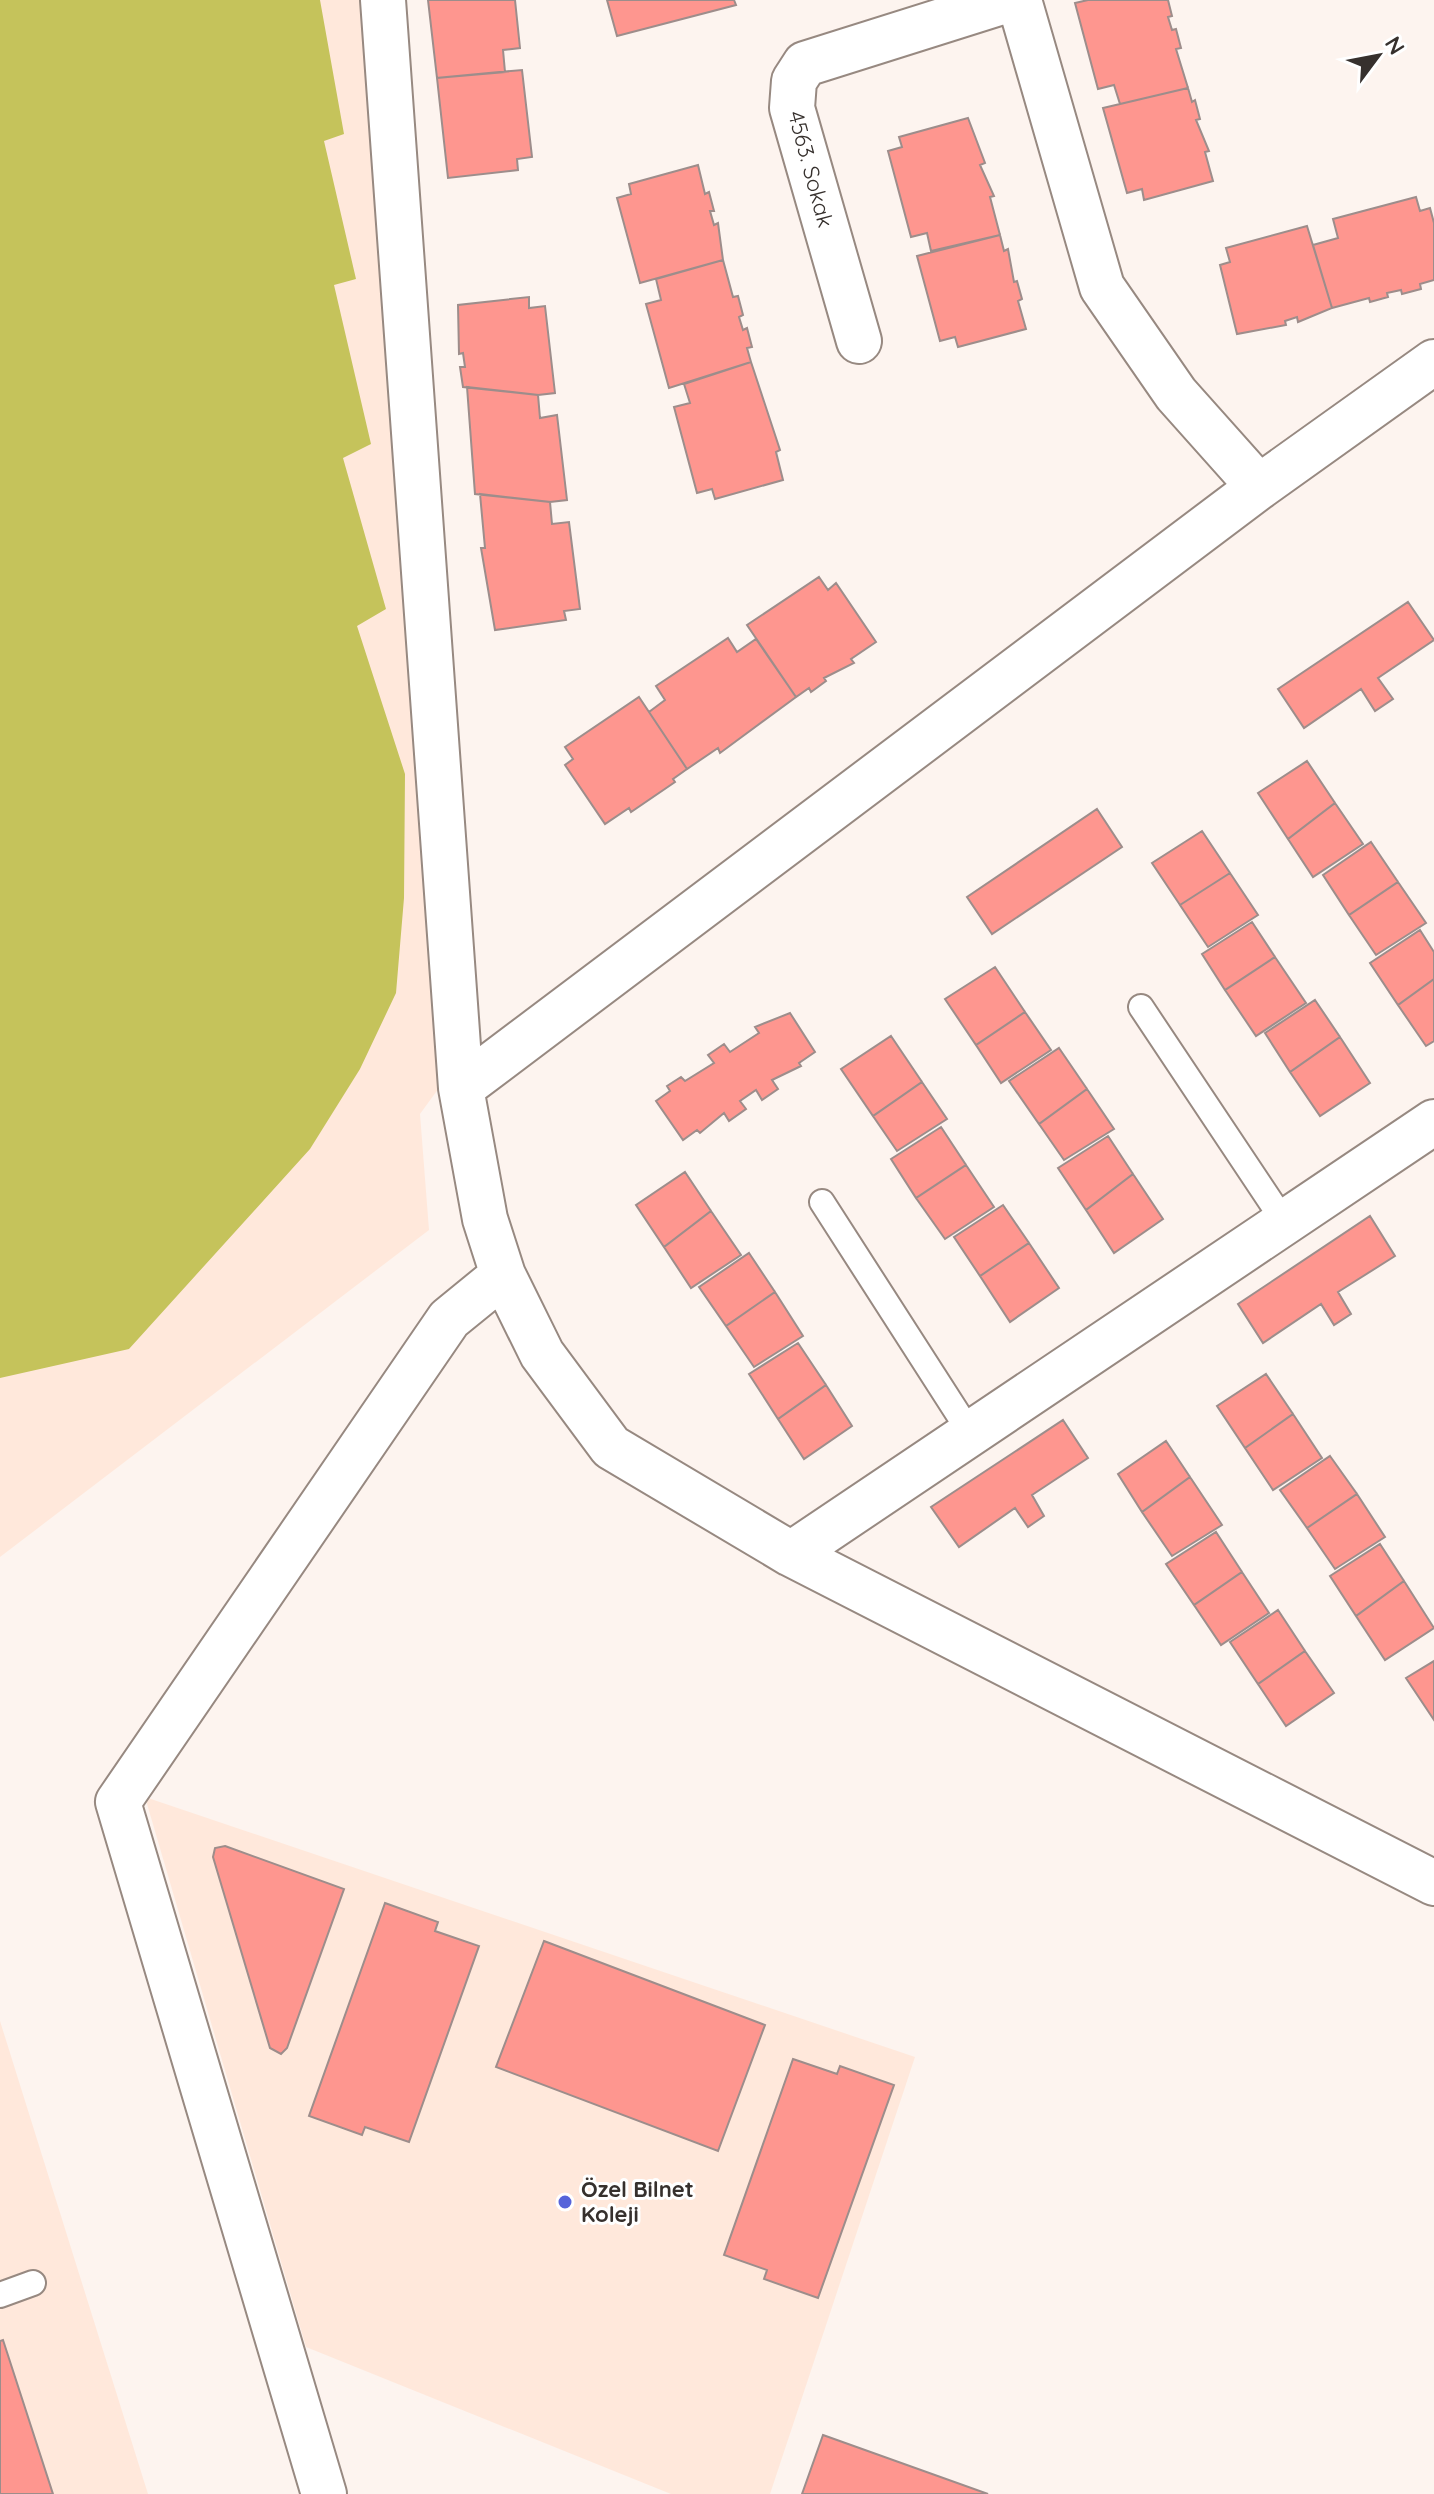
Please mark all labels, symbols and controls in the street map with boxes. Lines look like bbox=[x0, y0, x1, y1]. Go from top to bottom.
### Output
north arrow bbox=[1338, 16, 1418, 96]
text: N bbox=[1379, 31, 1411, 60]
street label: 4563. Sokak bbox=[782, 108, 840, 230]
place label: Özel Bilnet Koleji bbox=[581, 2175, 694, 2228]
marker: Özel Bilnet Koleji bbox=[556, 2193, 574, 2211]

